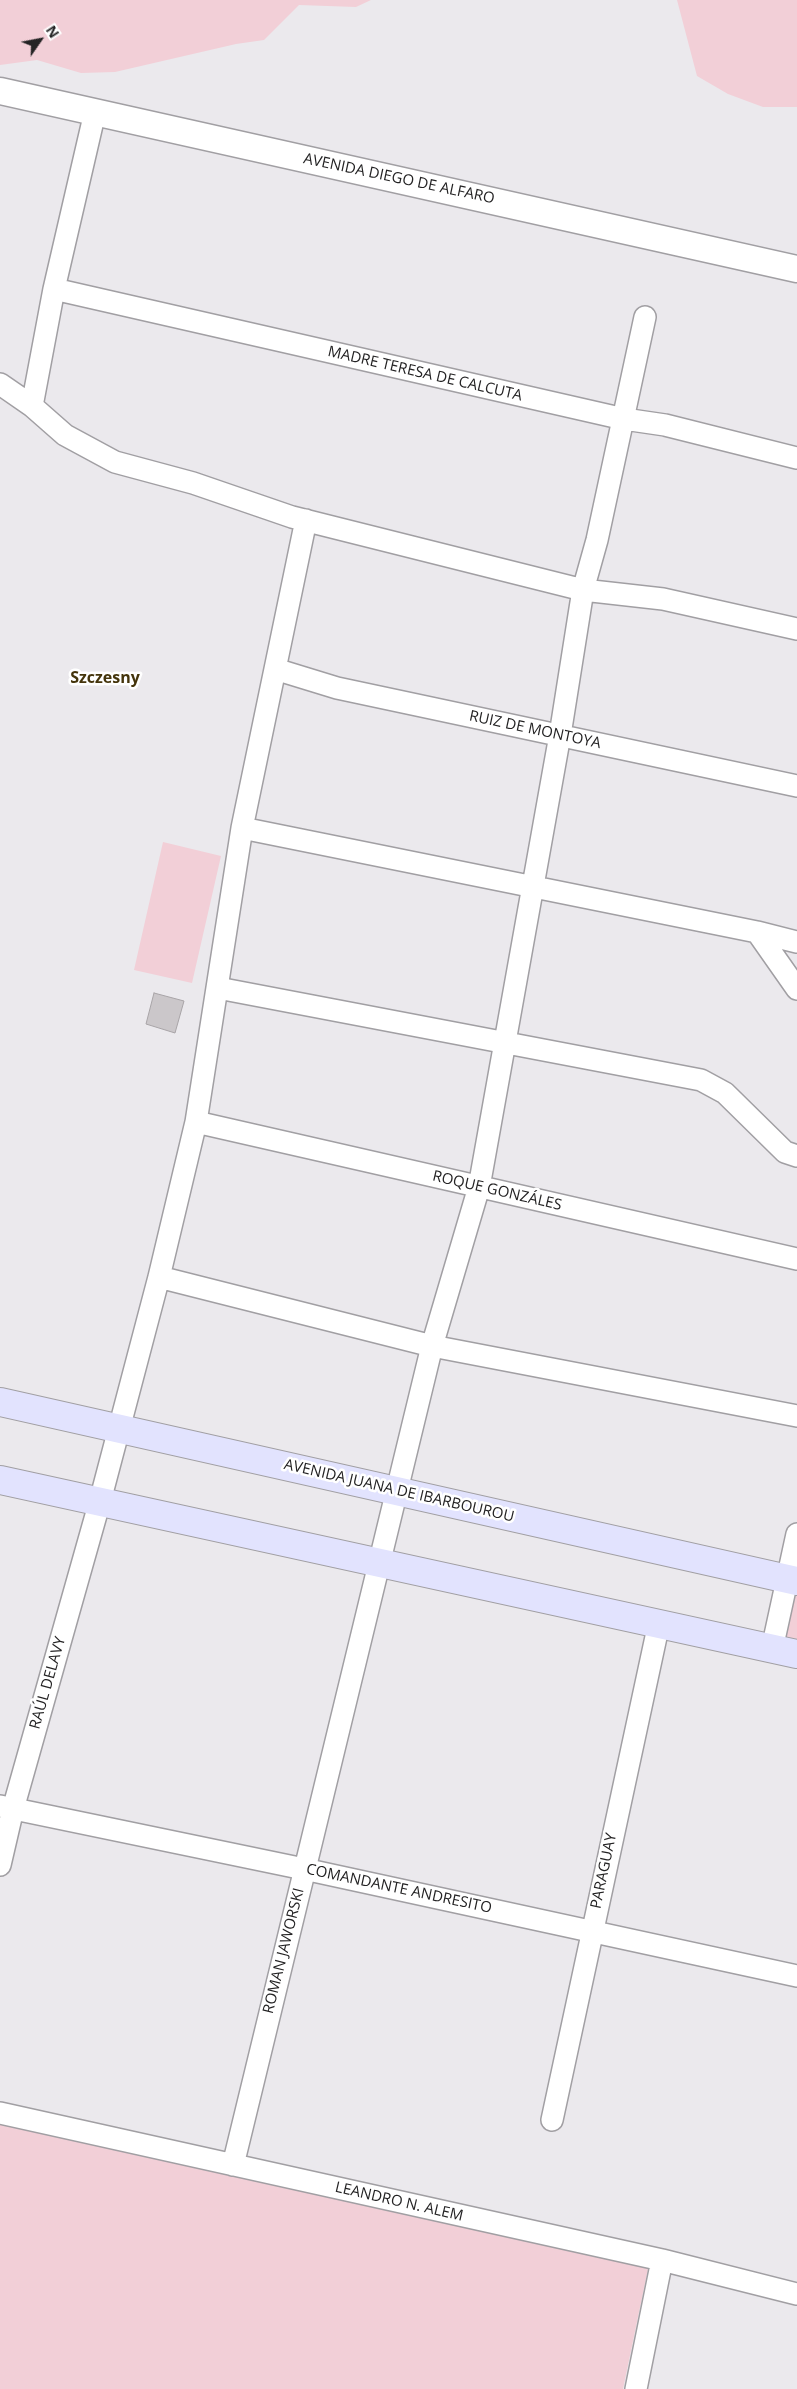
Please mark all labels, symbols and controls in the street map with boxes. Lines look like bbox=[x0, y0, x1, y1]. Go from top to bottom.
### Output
north arrow bbox=[15, 15, 65, 65]
text: N bbox=[42, 22, 64, 42]
street label: AVENIDA DIEGO DE ALFARO bbox=[302, 150, 496, 208]
street label: MADRE TERESA DE CALCUTA bbox=[326, 343, 524, 405]
district label: Szczesny bbox=[70, 668, 140, 688]
street label: RUIZ DE MONTOYA bbox=[467, 707, 603, 753]
street label: ROQUE GONZÁLES bbox=[431, 1167, 563, 1215]
street label: AVENIDA JUANA DE IBARBOUROU bbox=[282, 1456, 516, 1526]
street label: RAÚL DELAVY bbox=[26, 1635, 70, 1731]
street label: PARAGUAY bbox=[587, 1831, 621, 1911]
street label: COMANDANTE ANDRESITO bbox=[305, 1861, 493, 1917]
street label: ROMAN JAWORSKI bbox=[260, 1886, 308, 2016]
street label: LEANDRO N. ALEM bbox=[333, 2179, 465, 2225]

